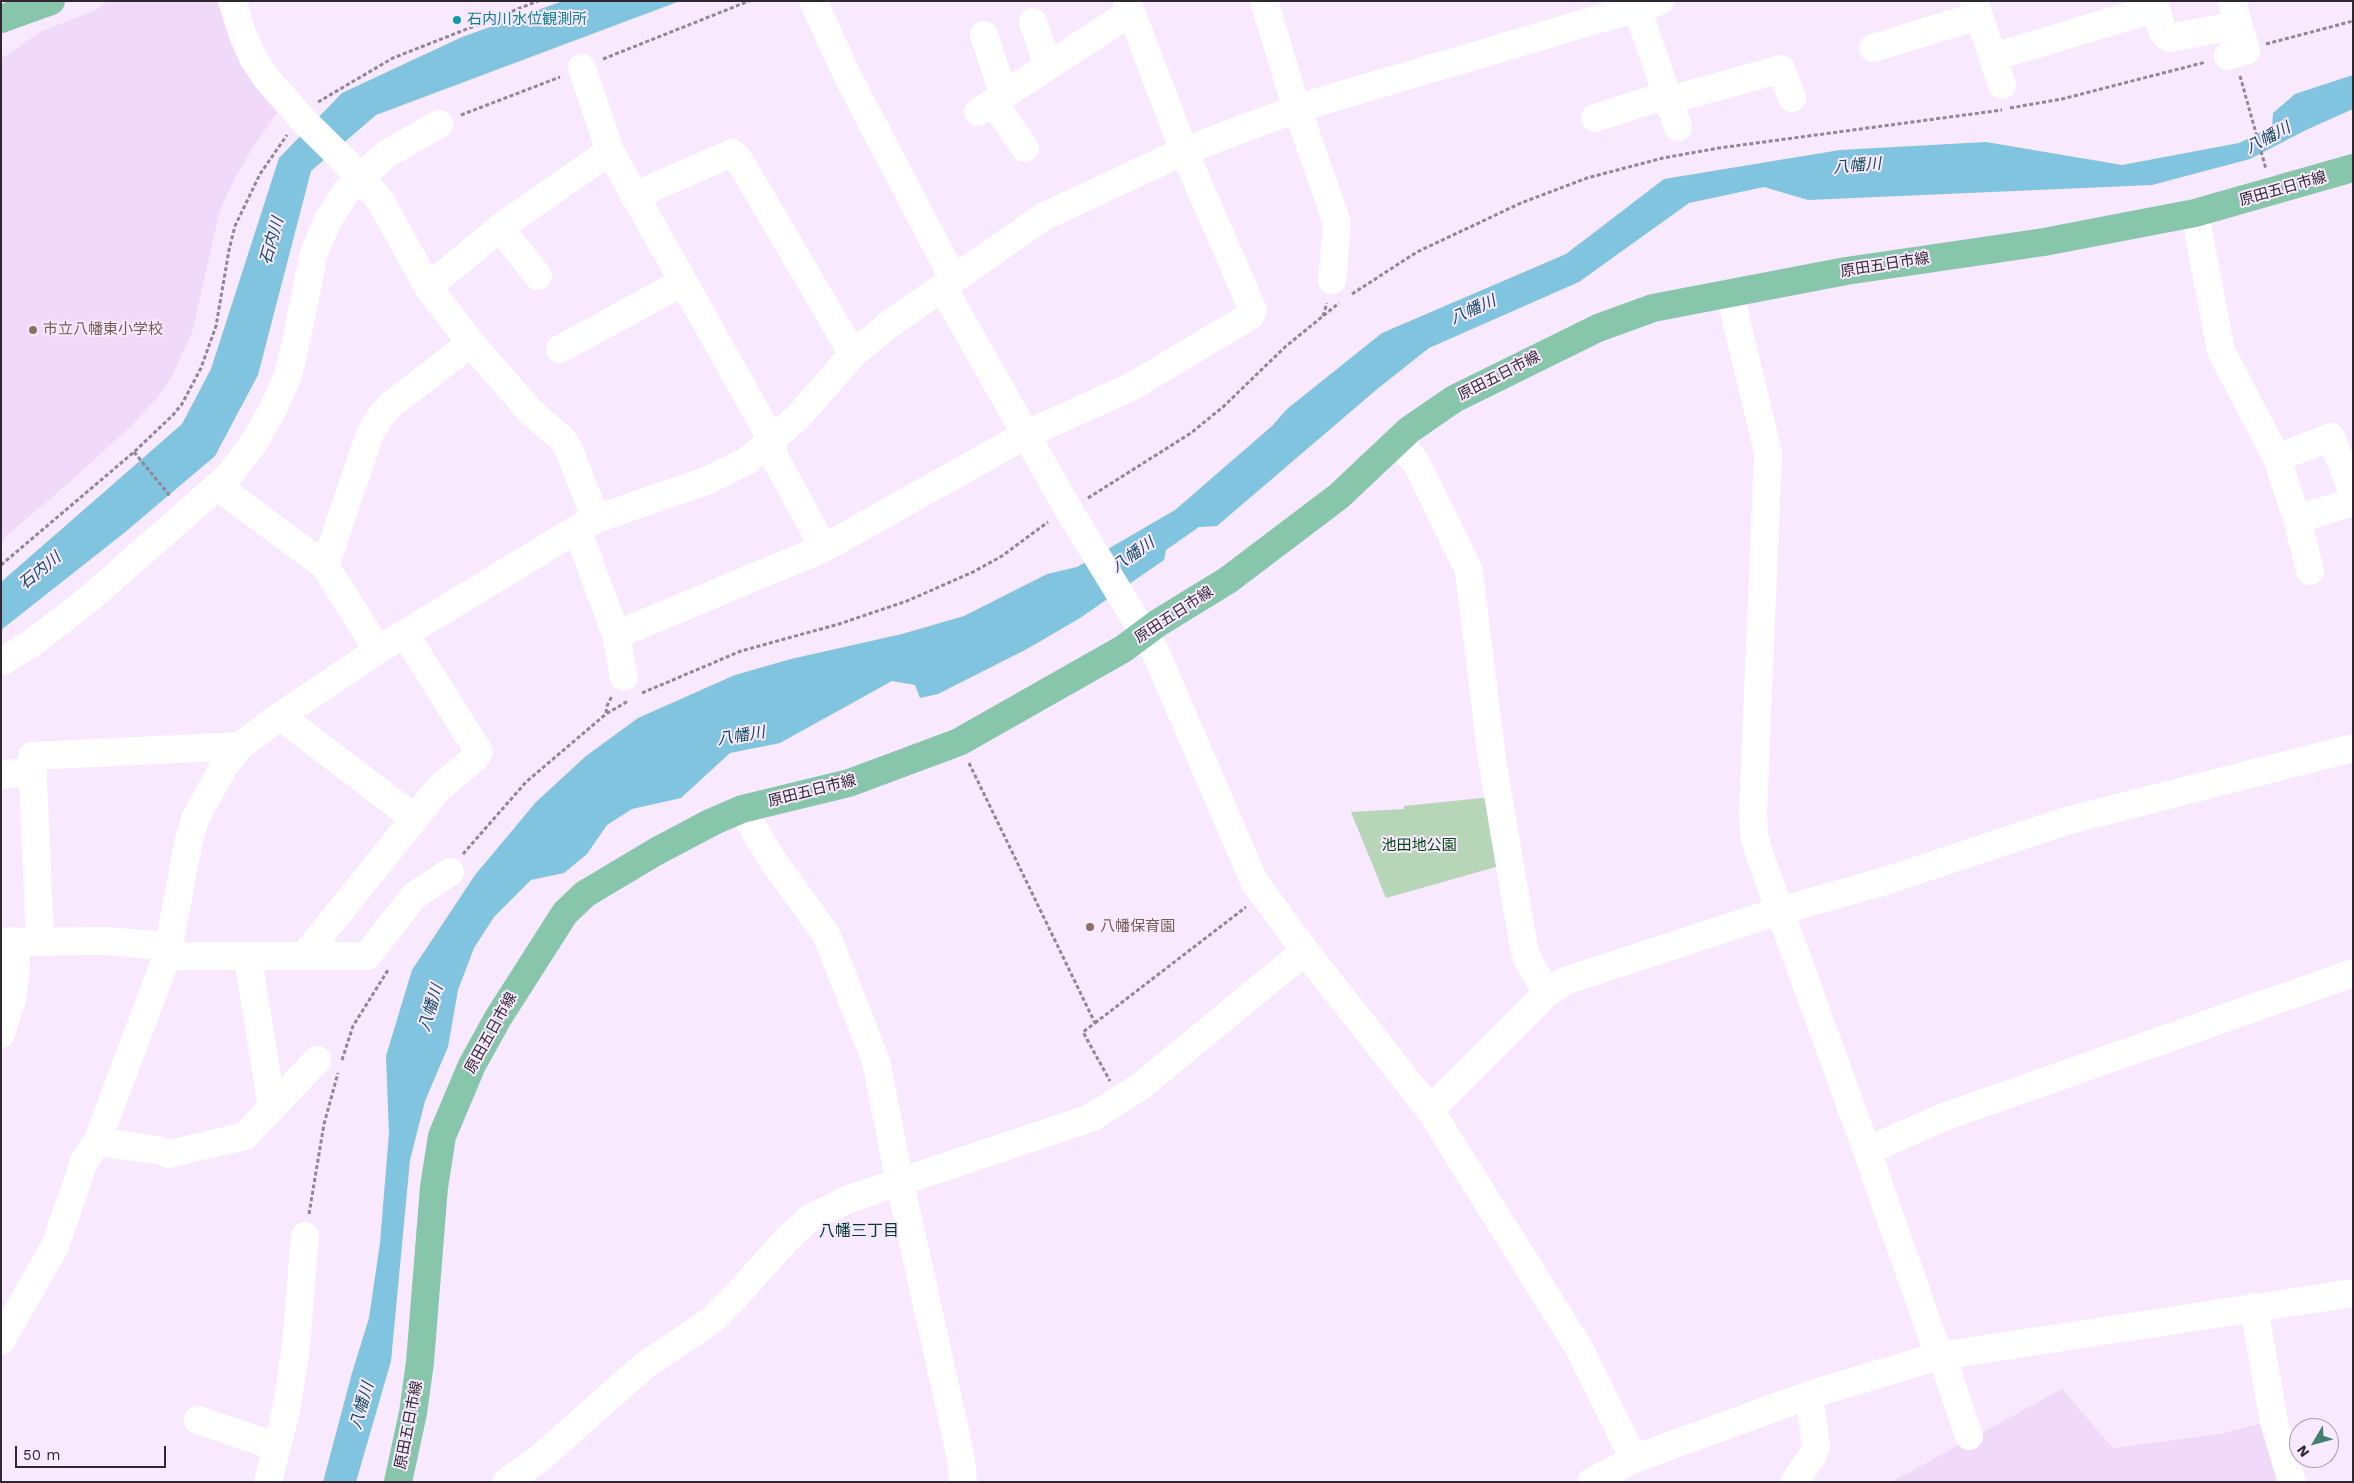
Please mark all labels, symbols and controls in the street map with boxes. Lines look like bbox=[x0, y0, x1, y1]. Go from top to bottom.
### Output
place label: 石内川水位観測所 bbox=[467, 11, 587, 29]
marker: 石内川水位観測所 bbox=[451, 14, 463, 26]
water label: 八幡川 bbox=[2242, 118, 2294, 158]
water label: 八幡川 bbox=[1832, 154, 1882, 178]
street label: 原田五日市線 bbox=[2237, 168, 2329, 210]
water label: 石内川 bbox=[256, 215, 288, 267]
street label: 原田五日市線 bbox=[1839, 249, 1931, 281]
water label: 八幡川 bbox=[1447, 291, 1499, 329]
place label: 市立八幡東小学校 bbox=[43, 321, 163, 339]
marker: 市立八幡東小学校 bbox=[27, 324, 39, 336]
street label: 原田五日市線 bbox=[1455, 348, 1543, 404]
water label: 八幡川 bbox=[1108, 533, 1158, 577]
water label: 石内川 bbox=[15, 548, 65, 594]
street label: 原田五日市線 bbox=[1131, 583, 1217, 647]
water label: 八幡川 bbox=[716, 723, 766, 749]
street label: 原田五日市線 bbox=[766, 771, 858, 811]
park label: 池田地公園 bbox=[1382, 837, 1456, 855]
place label: 八幡保育園 bbox=[1100, 918, 1175, 936]
marker: 八幡保育園 bbox=[1084, 921, 1096, 933]
water label: 八幡川 bbox=[415, 982, 447, 1034]
street label: 原田五日市線 bbox=[461, 989, 521, 1077]
district label: 八幡三丁目 bbox=[819, 1221, 899, 1241]
street label: 原田五日市線 bbox=[392, 1379, 426, 1471]
water label: 八幡川 bbox=[346, 1380, 378, 1432]
north arrow bbox=[2289, 1418, 2339, 1468]
scale bar bbox=[18, 1436, 169, 1468]
text: N bbox=[2293, 1442, 2312, 1460]
text: 50 m bbox=[23, 1446, 60, 1464]

